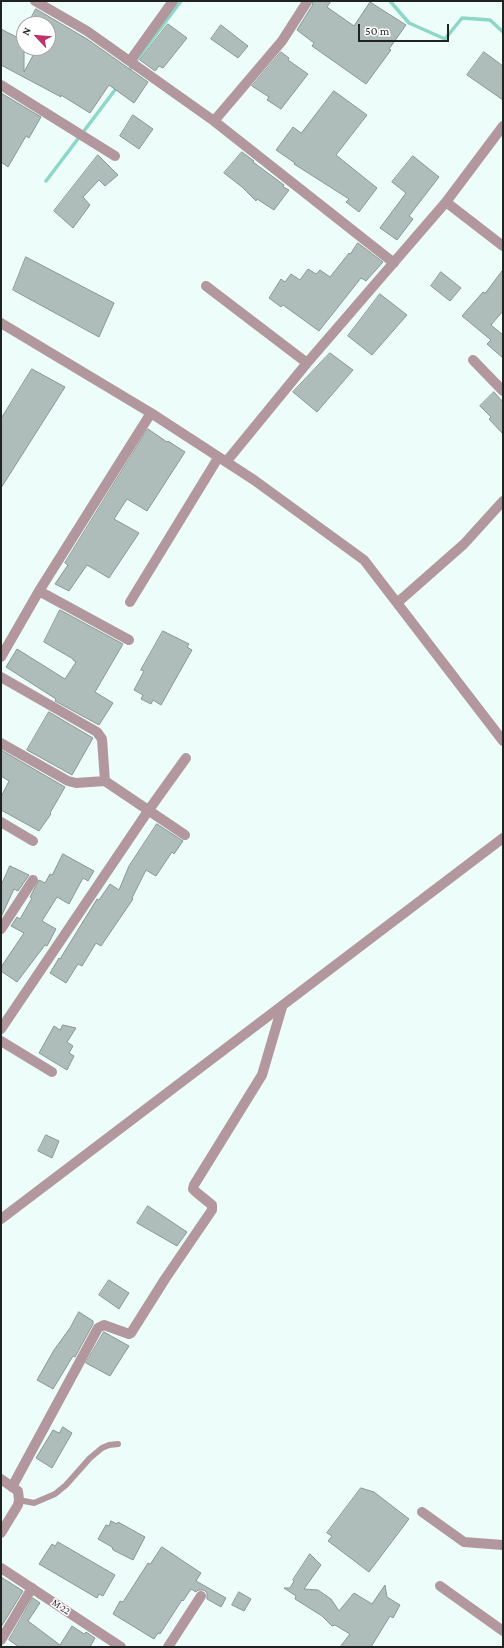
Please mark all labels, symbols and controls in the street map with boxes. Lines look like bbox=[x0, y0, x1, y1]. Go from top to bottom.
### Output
north arrow bbox=[16, 16, 56, 56]
scale bar bbox=[360, 16, 451, 42]
text: 50 m bbox=[365, 24, 389, 38]
text: N bbox=[19, 25, 33, 37]
street label: M 22 bbox=[49, 1597, 73, 1617]

